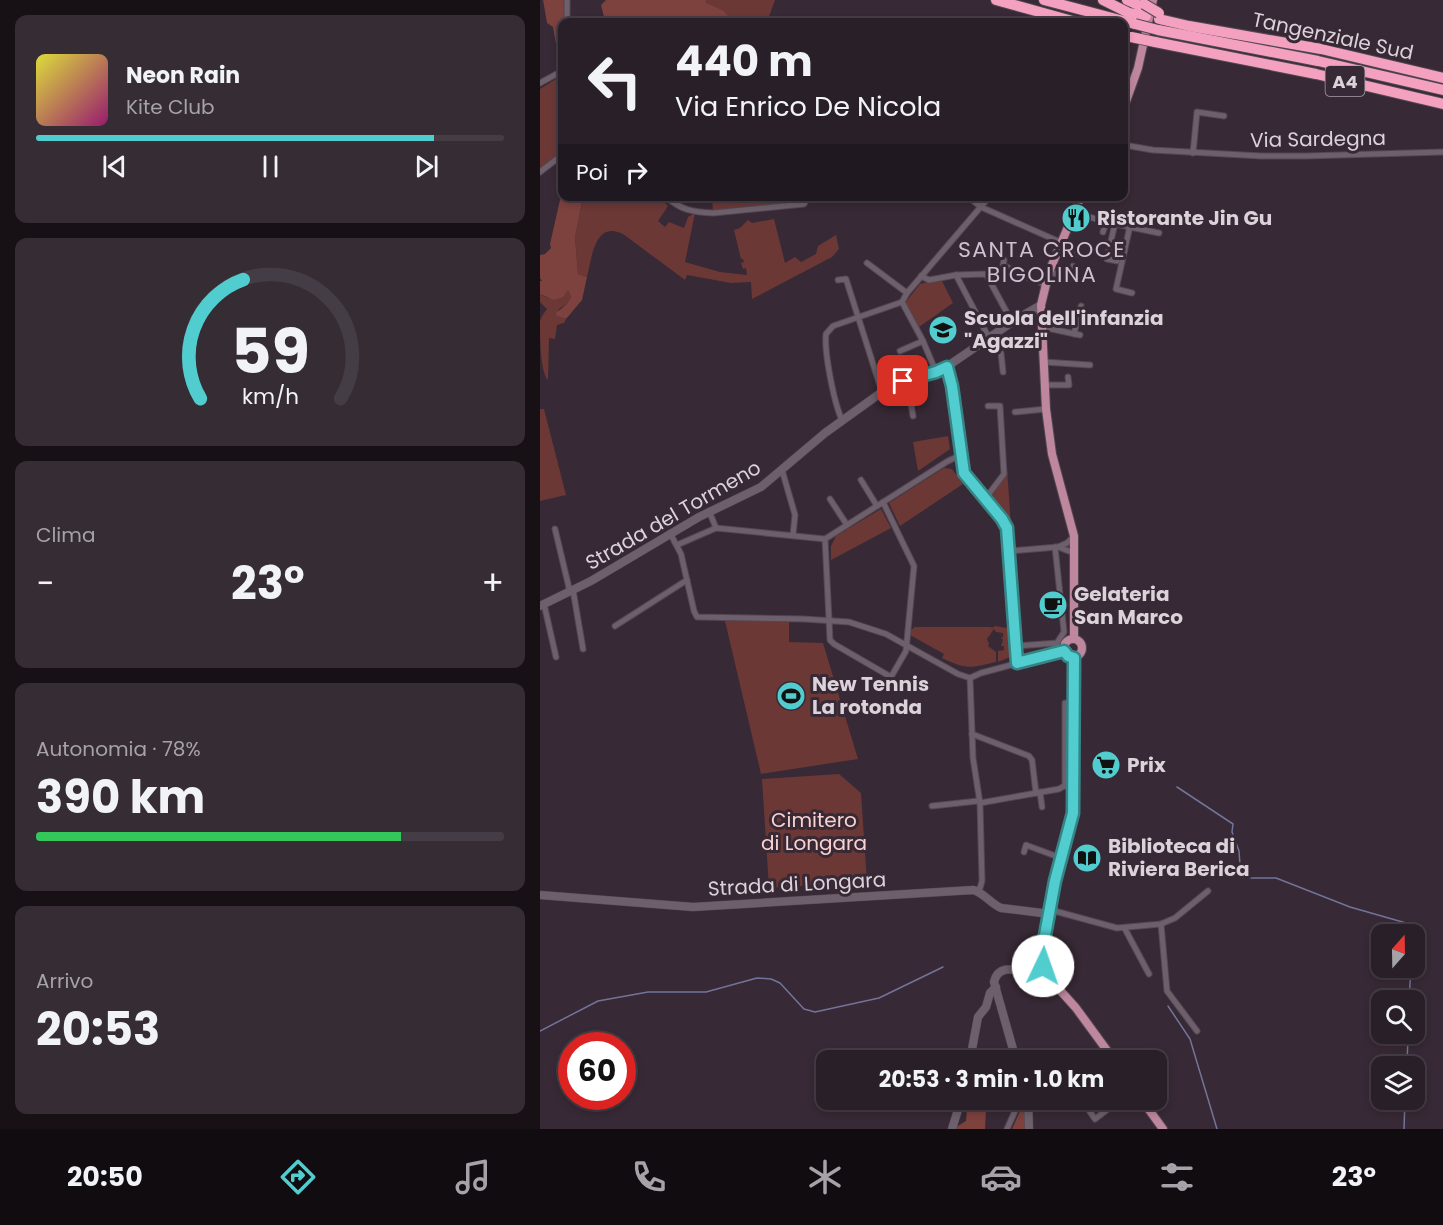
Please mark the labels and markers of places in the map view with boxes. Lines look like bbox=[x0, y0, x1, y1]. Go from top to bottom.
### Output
restaurant icon: Ristorante Jin Gu bbox=[1060, 202, 1092, 234]
place label: Ristorante Jin Gu bbox=[1097, 204, 1272, 232]
place label: Scuola dell'infanzia "Agazzi" bbox=[964, 304, 1164, 355]
school or university icon: Scuola dell'infanzia "Agazzi" bbox=[927, 314, 959, 346]
pin bbox=[877, 355, 928, 406]
place label: Gelateria San Marco bbox=[1074, 580, 1183, 631]
cafe icon: Gelateria San Marco bbox=[1037, 589, 1069, 621]
place label: New Tennis La rotonda bbox=[812, 670, 929, 721]
sports icon: New Tennis La rotonda bbox=[775, 680, 807, 712]
supermarket icon: Prix bbox=[1090, 749, 1122, 781]
place label: Prix bbox=[1127, 751, 1166, 779]
place label: Biblioteca di Riviera Berica bbox=[1108, 832, 1250, 883]
library icon: Biblioteca di Riviera Berica bbox=[1071, 842, 1103, 874]

